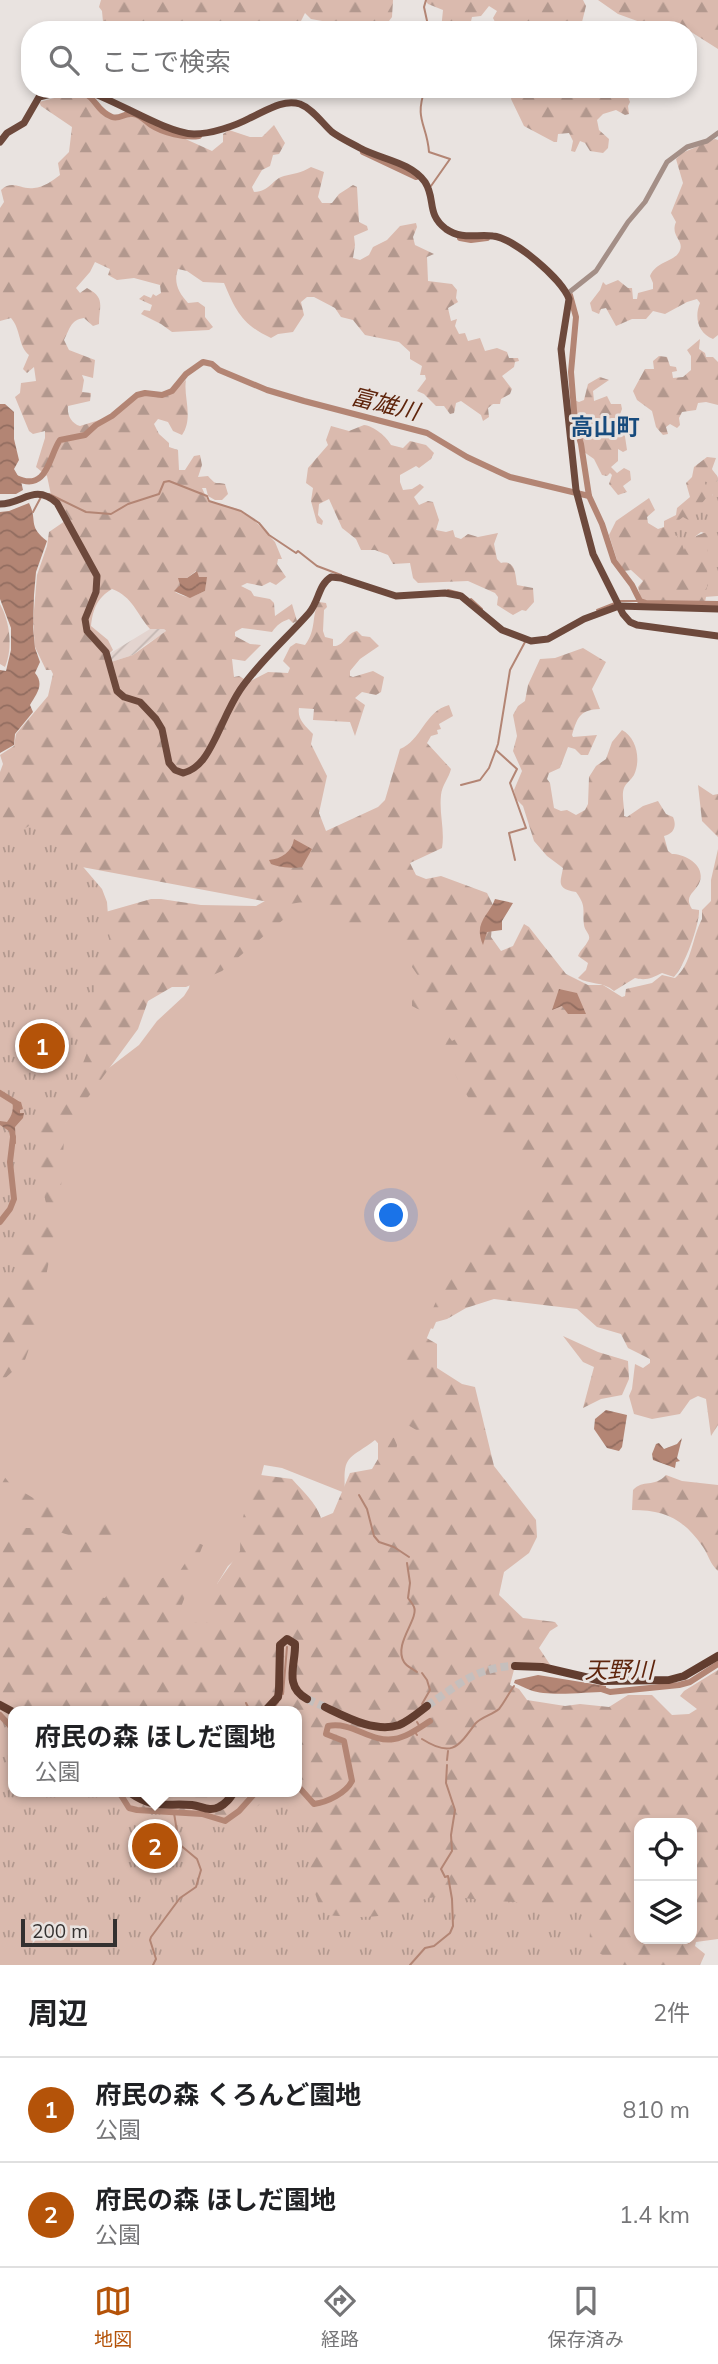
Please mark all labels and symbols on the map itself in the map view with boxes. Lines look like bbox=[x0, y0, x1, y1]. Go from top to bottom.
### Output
water label: 富雄川 bbox=[348, 381, 425, 427]
district label: 高山町 bbox=[571, 412, 640, 441]
pin: 1 bbox=[19, 1020, 65, 1072]
your location bbox=[374, 1198, 408, 1232]
water label: 天野川 bbox=[585, 1655, 657, 1684]
pin: 2 bbox=[132, 1820, 178, 1872]
scale bar bbox=[21, 1916, 117, 1948]

